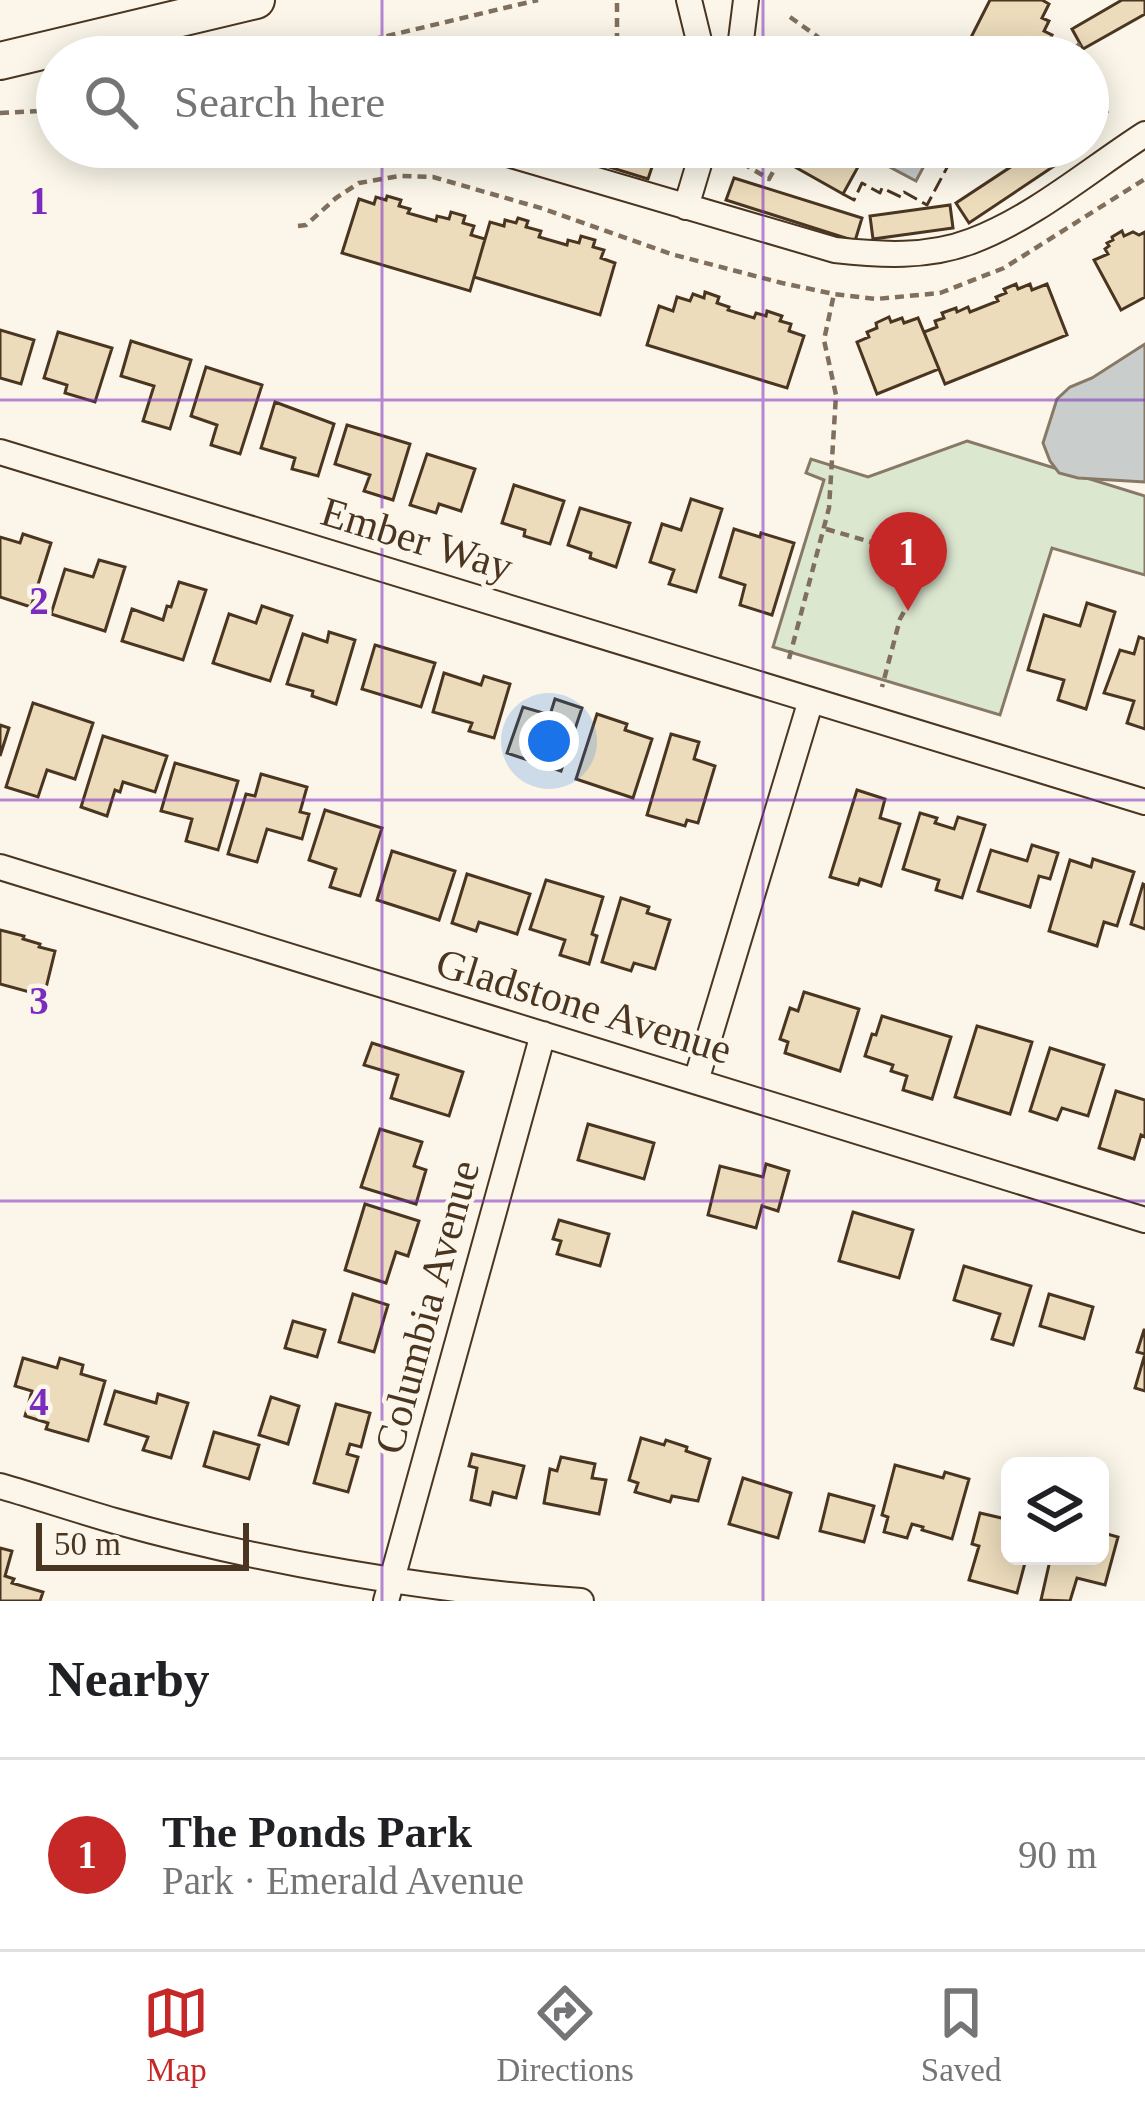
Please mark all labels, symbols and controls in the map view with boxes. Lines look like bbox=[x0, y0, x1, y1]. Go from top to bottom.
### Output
search box bbox=[36, 36, 1109, 168]
icon: search bbox=[78, 69, 144, 135]
text: Search here bbox=[174, 77, 385, 127]
text: 1 bbox=[29, 179, 49, 222]
street label: Ember Way bbox=[316, 488, 518, 590]
pin: 1 bbox=[869, 512, 947, 611]
text: 2 bbox=[29, 579, 49, 622]
your location bbox=[519, 711, 579, 771]
street label: Gladstone Avenue bbox=[431, 939, 737, 1073]
text: 3 bbox=[29, 979, 49, 1022]
street label: Columbia Avenue bbox=[366, 1156, 488, 1458]
text: 4 bbox=[29, 1380, 49, 1423]
map controls bbox=[1001, 1457, 1109, 1565]
button: layers bbox=[1001, 1457, 1109, 1565]
scale bar bbox=[36, 1517, 249, 1570]
text: 50 m bbox=[54, 1526, 121, 1562]
text: Nearby bbox=[48, 1651, 209, 1707]
text: The Ponds Park bbox=[162, 1807, 472, 1857]
text: 1 bbox=[77, 1833, 97, 1876]
text: 90 m bbox=[1018, 1833, 1097, 1876]
text: Park · Emerald Avenue bbox=[162, 1859, 524, 1902]
tab: Map bbox=[143, 1980, 209, 2089]
tab: Directions bbox=[496, 1980, 634, 2089]
tab: Saved bbox=[921, 1980, 1002, 2089]

